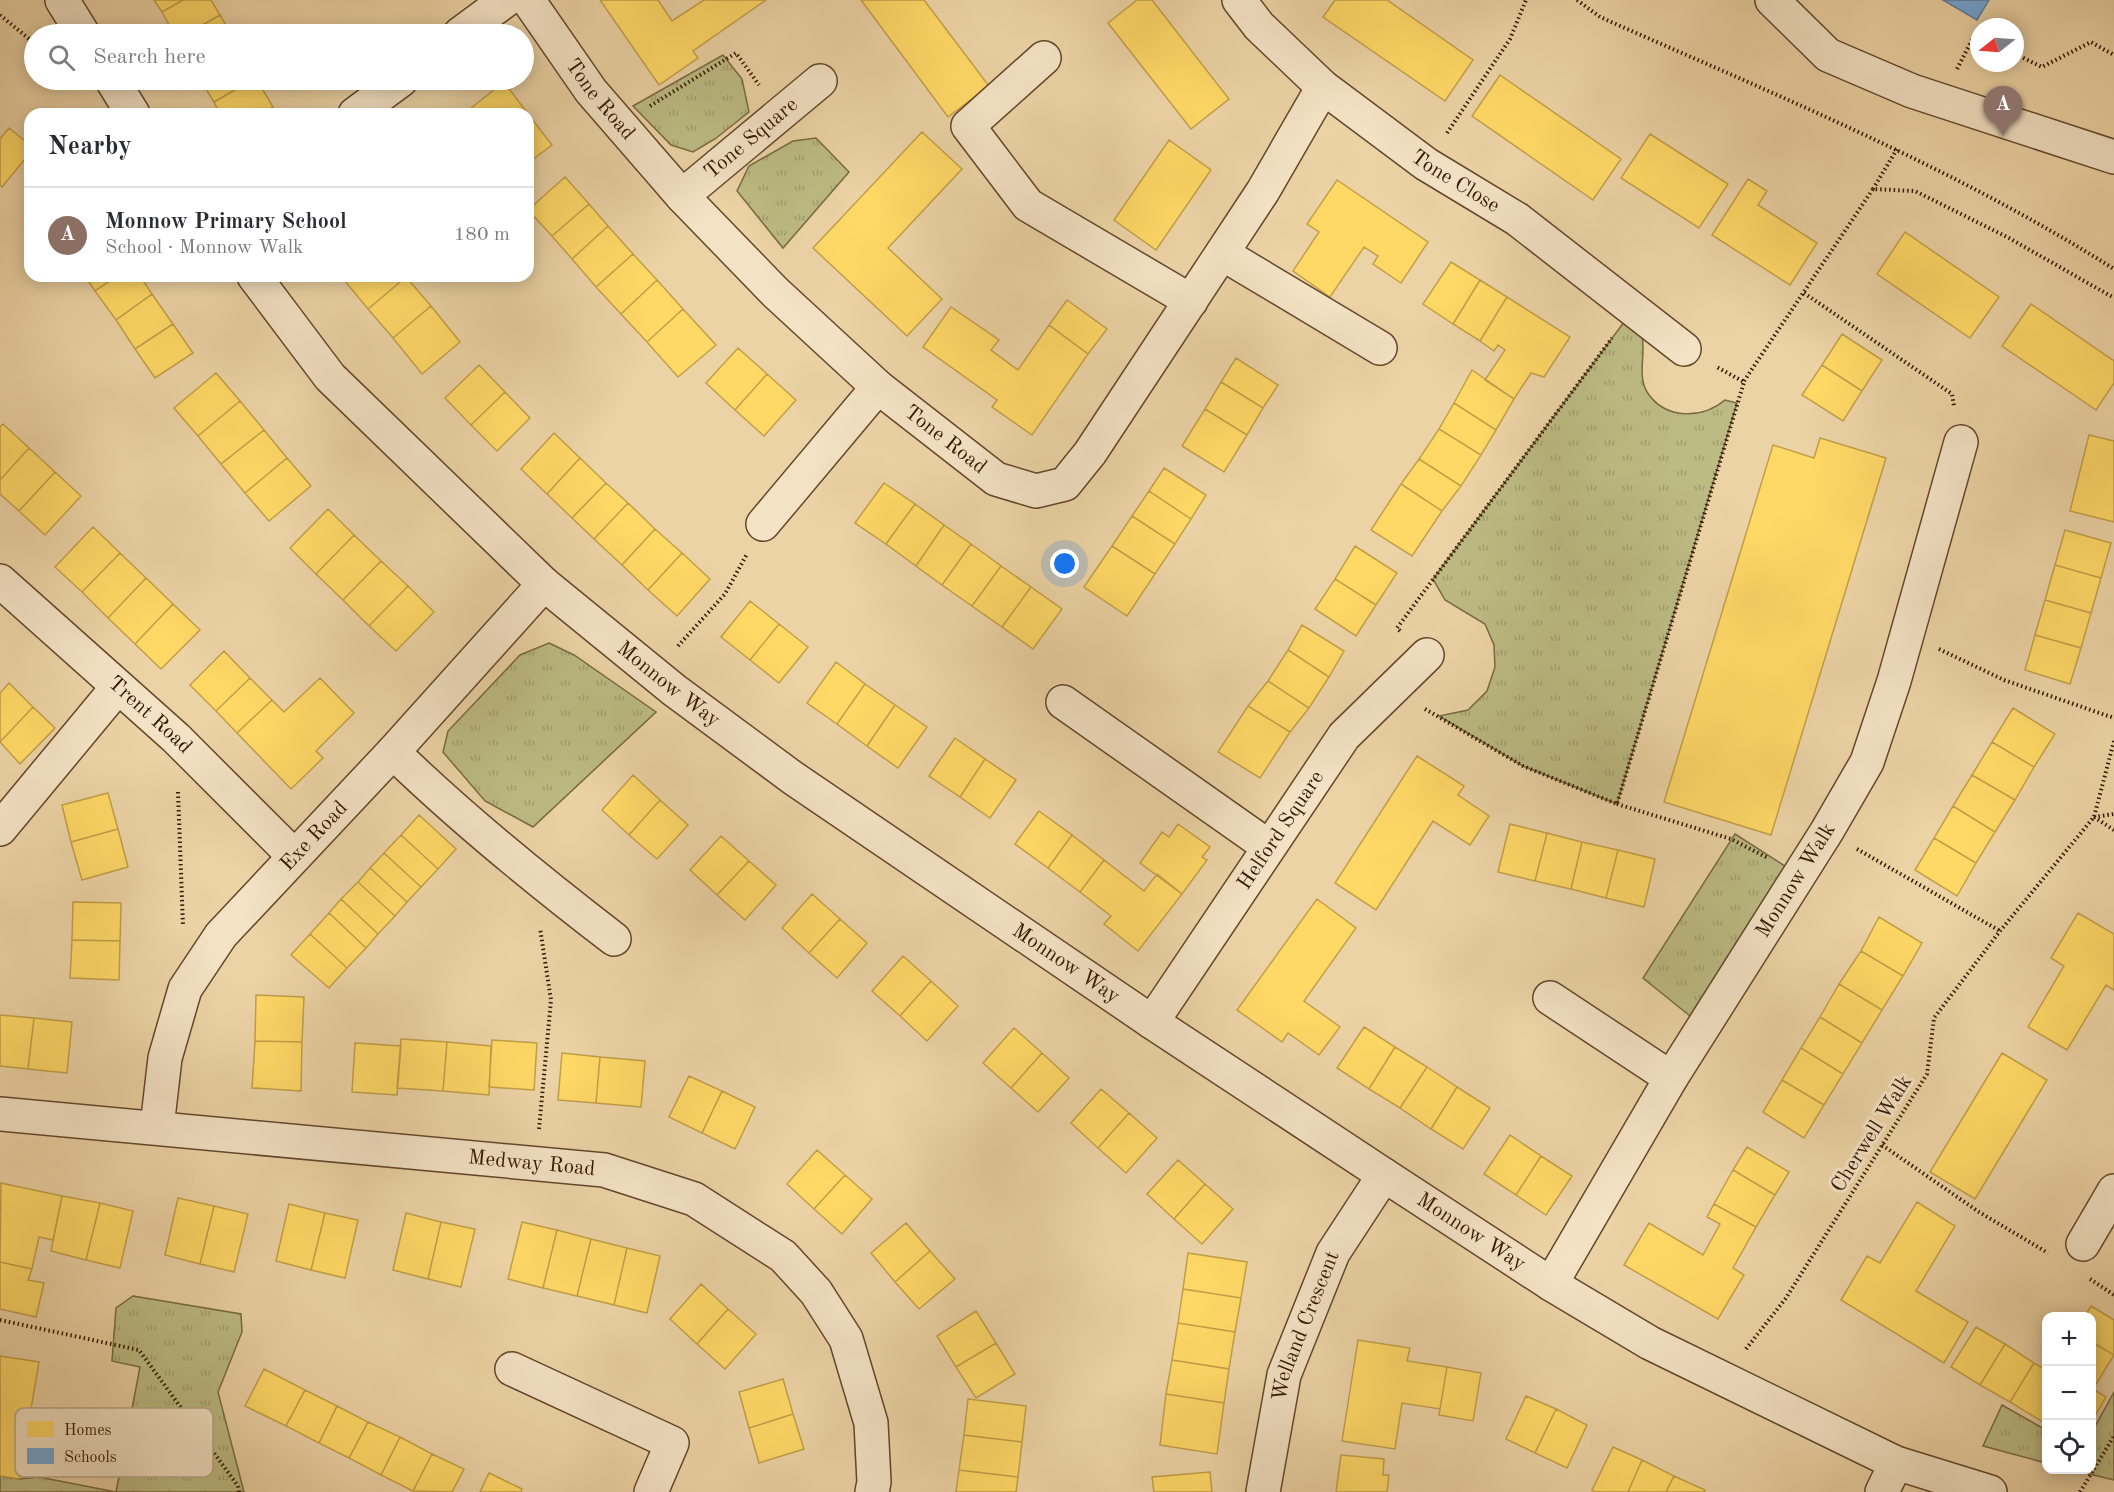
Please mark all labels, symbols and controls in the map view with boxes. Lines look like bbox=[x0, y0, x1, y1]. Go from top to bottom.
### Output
north arrow bbox=[1970, 18, 2024, 72]
search box bbox=[24, 24, 534, 90]
icon: search bbox=[45, 41, 78, 74]
text: Search here bbox=[93, 46, 206, 68]
street label: Tone Road bbox=[562, 55, 639, 144]
pin: A bbox=[1984, 86, 2022, 136]
street label: Tone Square bbox=[700, 94, 802, 183]
text: Nearby bbox=[48, 134, 132, 160]
street label: Tone Close bbox=[1407, 146, 1503, 216]
text: Monnow Primary School bbox=[105, 211, 347, 233]
text: A bbox=[60, 225, 75, 245]
text: 180 m bbox=[454, 225, 510, 245]
text: School · Monnow Walk bbox=[105, 238, 303, 258]
street label: Tone Road bbox=[901, 401, 991, 478]
your location bbox=[1050, 549, 1079, 578]
street label: Monnow Way bbox=[613, 637, 724, 731]
street label: Trent Road bbox=[104, 672, 196, 758]
street label: Helford Square bbox=[1234, 767, 1328, 893]
street label: Exe Road bbox=[276, 797, 352, 875]
street label: Monnow Walk bbox=[1752, 820, 1840, 941]
street label: Monnow Way bbox=[1008, 920, 1124, 1007]
street label: Cherwell Walk bbox=[1828, 1072, 1916, 1196]
street label: Medway Road bbox=[467, 1147, 596, 1180]
street label: Monnow Way bbox=[1413, 1189, 1529, 1275]
street label: Welland Crescent bbox=[1269, 1248, 1343, 1403]
map controls bbox=[2042, 1312, 2096, 1474]
button: + bbox=[2042, 1312, 2096, 1366]
button: − bbox=[2042, 1366, 2096, 1420]
legend bbox=[15, 1408, 213, 1477]
button: locate bbox=[2042, 1420, 2096, 1474]
text: Homes bbox=[64, 1423, 112, 1439]
text: Schools bbox=[64, 1450, 117, 1466]

